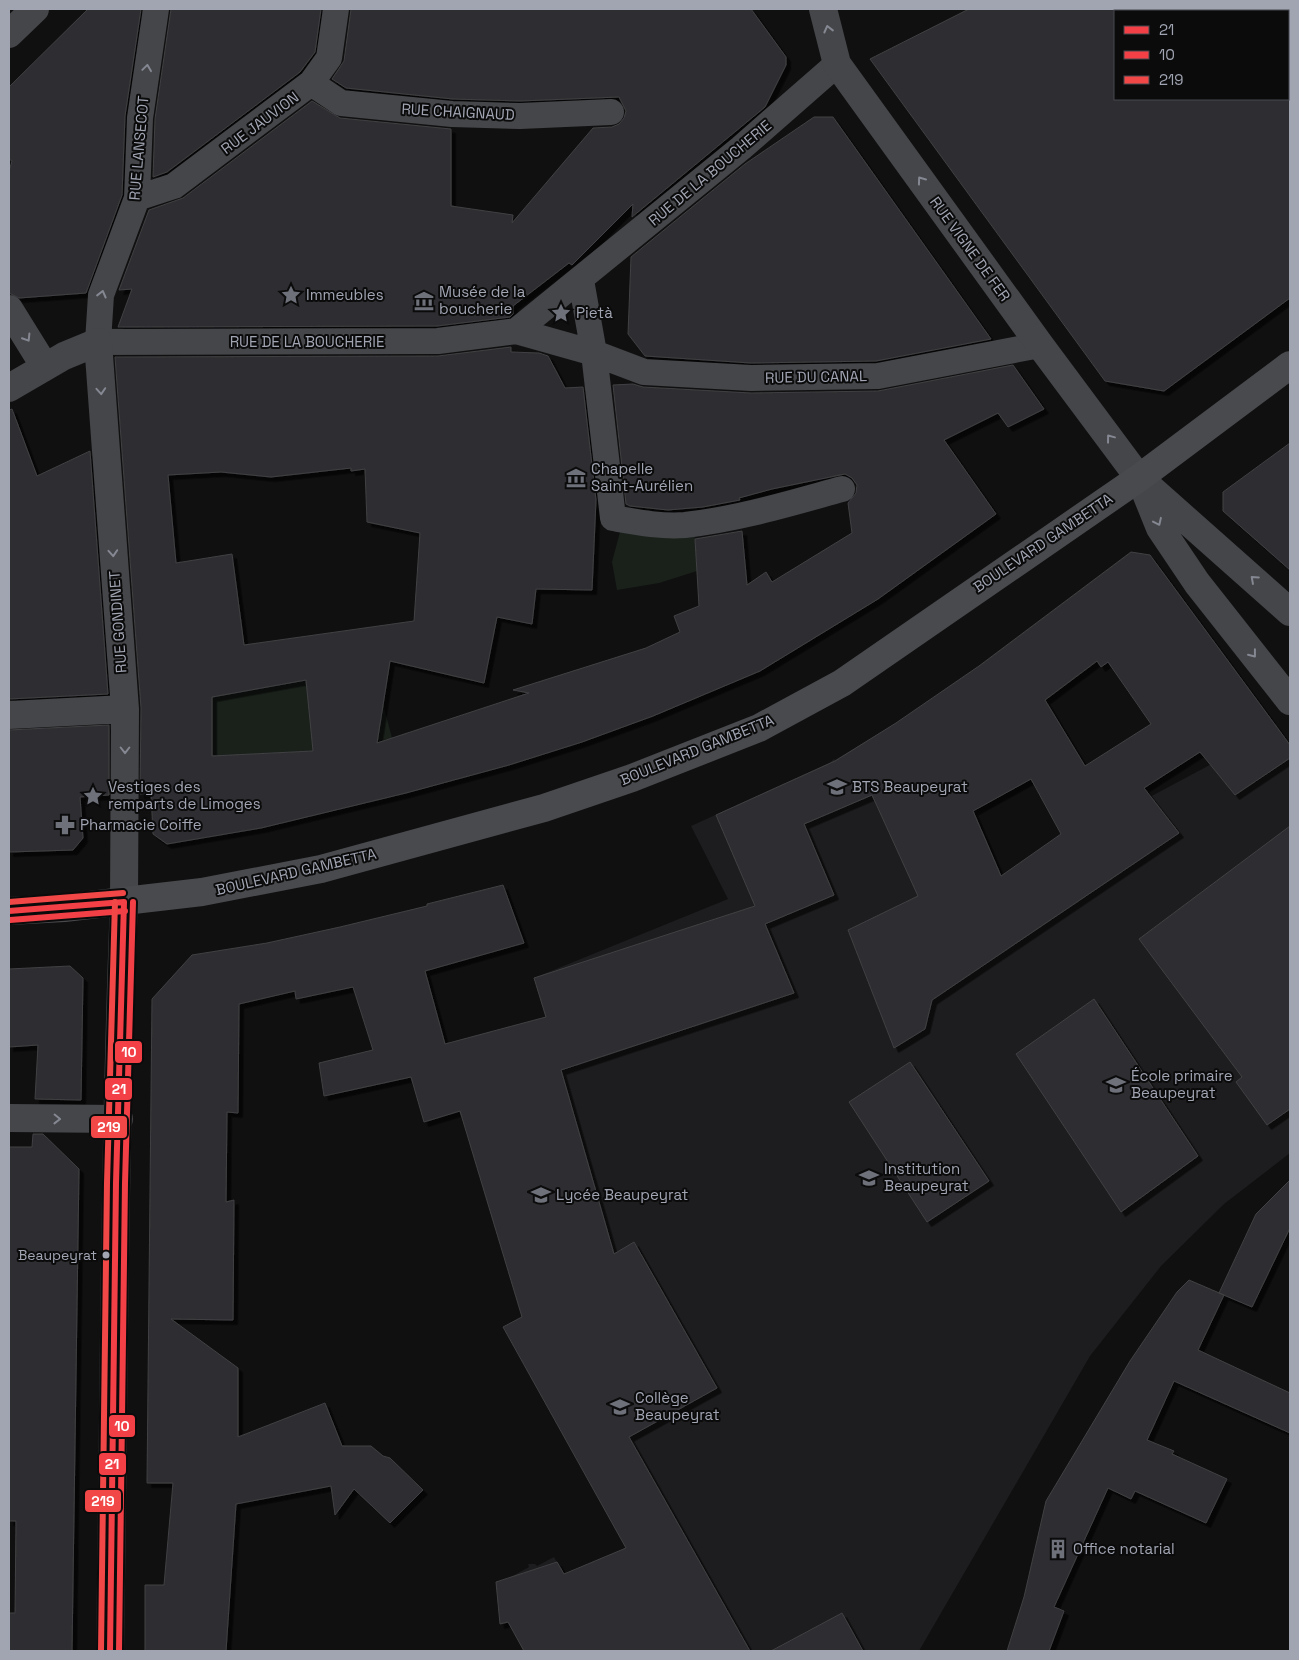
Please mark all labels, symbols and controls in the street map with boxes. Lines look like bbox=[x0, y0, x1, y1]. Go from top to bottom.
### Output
legend bbox=[1114, 10, 1289, 100]
text: 21 bbox=[1159, 20, 1174, 39]
one-way arrow bbox=[823, 24, 834, 33]
text: 10 bbox=[1159, 45, 1175, 64]
one-way arrow bbox=[141, 64, 152, 72]
text: 219 bbox=[1159, 70, 1184, 89]
street label: RUE JAUVION bbox=[217, 87, 302, 158]
street label: RUE LANSECOT bbox=[124, 95, 153, 201]
street label: RUE CHAIGNAUD bbox=[401, 99, 515, 124]
street label: RUE DE LA BOUCHERIE bbox=[644, 116, 775, 230]
one-way arrow bbox=[918, 176, 927, 186]
street label: RUE VIGNE DE FER bbox=[926, 193, 1015, 305]
place label: Musée de la boucherie bbox=[439, 282, 526, 318]
place icon: Immeubles bbox=[280, 284, 302, 306]
place label: Immeubles bbox=[306, 285, 384, 304]
one-way arrow bbox=[96, 289, 107, 298]
museum icon: Musée de la boucherie bbox=[413, 290, 435, 312]
place icon: Pietà bbox=[550, 302, 572, 324]
place label: Pietà bbox=[576, 303, 613, 322]
street label: RUE DE LA BOUCHERIE bbox=[230, 332, 384, 351]
one-way arrow bbox=[20, 333, 30, 342]
street label: RUE DU CANAL bbox=[765, 366, 867, 387]
one-way arrow bbox=[96, 387, 107, 395]
one-way arrow bbox=[1107, 434, 1116, 444]
place label: Chapelle Saint-Aurélien bbox=[591, 459, 693, 495]
museum icon: Chapelle Saint-Aurélien bbox=[565, 467, 587, 489]
street label: BOULEVARD GAMBETTA bbox=[969, 488, 1117, 596]
one-way arrow bbox=[1152, 517, 1163, 526]
one-way arrow bbox=[108, 549, 119, 557]
street label: RUE GONDINET bbox=[104, 570, 131, 674]
one-way arrow bbox=[1251, 576, 1260, 585]
one-way arrow bbox=[1248, 648, 1256, 657]
street label: BOULEVARD GAMBETTA bbox=[617, 710, 777, 789]
one-way arrow bbox=[120, 746, 130, 754]
school or university icon: BTS Beaupeyrat bbox=[826, 776, 848, 798]
place label: Vestiges des remparts de Limoges bbox=[108, 777, 261, 813]
place label: BTS Beaupeyrat bbox=[852, 777, 968, 796]
place icon: Vestiges des remparts de Limoges bbox=[82, 785, 104, 807]
pharmacy icon: Pharmacie Coiffe bbox=[54, 814, 76, 836]
place label: Pharmacie Coiffe bbox=[80, 815, 202, 834]
street label: BOULEVARD GAMBETTA bbox=[214, 844, 379, 899]
line badge: 10 bbox=[114, 1040, 143, 1064]
text: 10 bbox=[121, 1043, 137, 1061]
place label: École primaire Beaupeyrat bbox=[1131, 1066, 1233, 1102]
school or university icon: École primaire Beaupeyrat bbox=[1105, 1074, 1127, 1096]
line badge: 21 bbox=[104, 1077, 133, 1101]
text: 21 bbox=[112, 1080, 126, 1098]
one-way arrow bbox=[54, 1114, 62, 1124]
line badge: 219 bbox=[90, 1115, 128, 1139]
text: 219 bbox=[97, 1118, 121, 1136]
place label: Institution Beaupeyrat bbox=[884, 1159, 969, 1195]
school or university icon: Institution Beaupeyrat bbox=[858, 1167, 880, 1189]
school or university icon: Lycée Beaupeyrat bbox=[530, 1184, 552, 1206]
place label: Lycée Beaupeyrat bbox=[556, 1185, 689, 1204]
place label: Beaupeyrat bbox=[18, 1246, 97, 1264]
marker: Beaupeyrat bbox=[101, 1250, 111, 1260]
place label: Collège Beaupeyrat bbox=[635, 1388, 720, 1424]
school or university icon: Collège Beaupeyrat bbox=[609, 1396, 631, 1418]
line badge: 10 bbox=[108, 1414, 136, 1438]
text: 10 bbox=[114, 1417, 130, 1435]
line badge: 21 bbox=[98, 1452, 127, 1476]
text: 21 bbox=[105, 1455, 119, 1473]
line badge: 219 bbox=[84, 1489, 122, 1513]
text: 219 bbox=[91, 1492, 115, 1510]
building icon: Office notarial bbox=[1047, 1538, 1069, 1560]
place label: Office notarial bbox=[1073, 1539, 1175, 1558]

